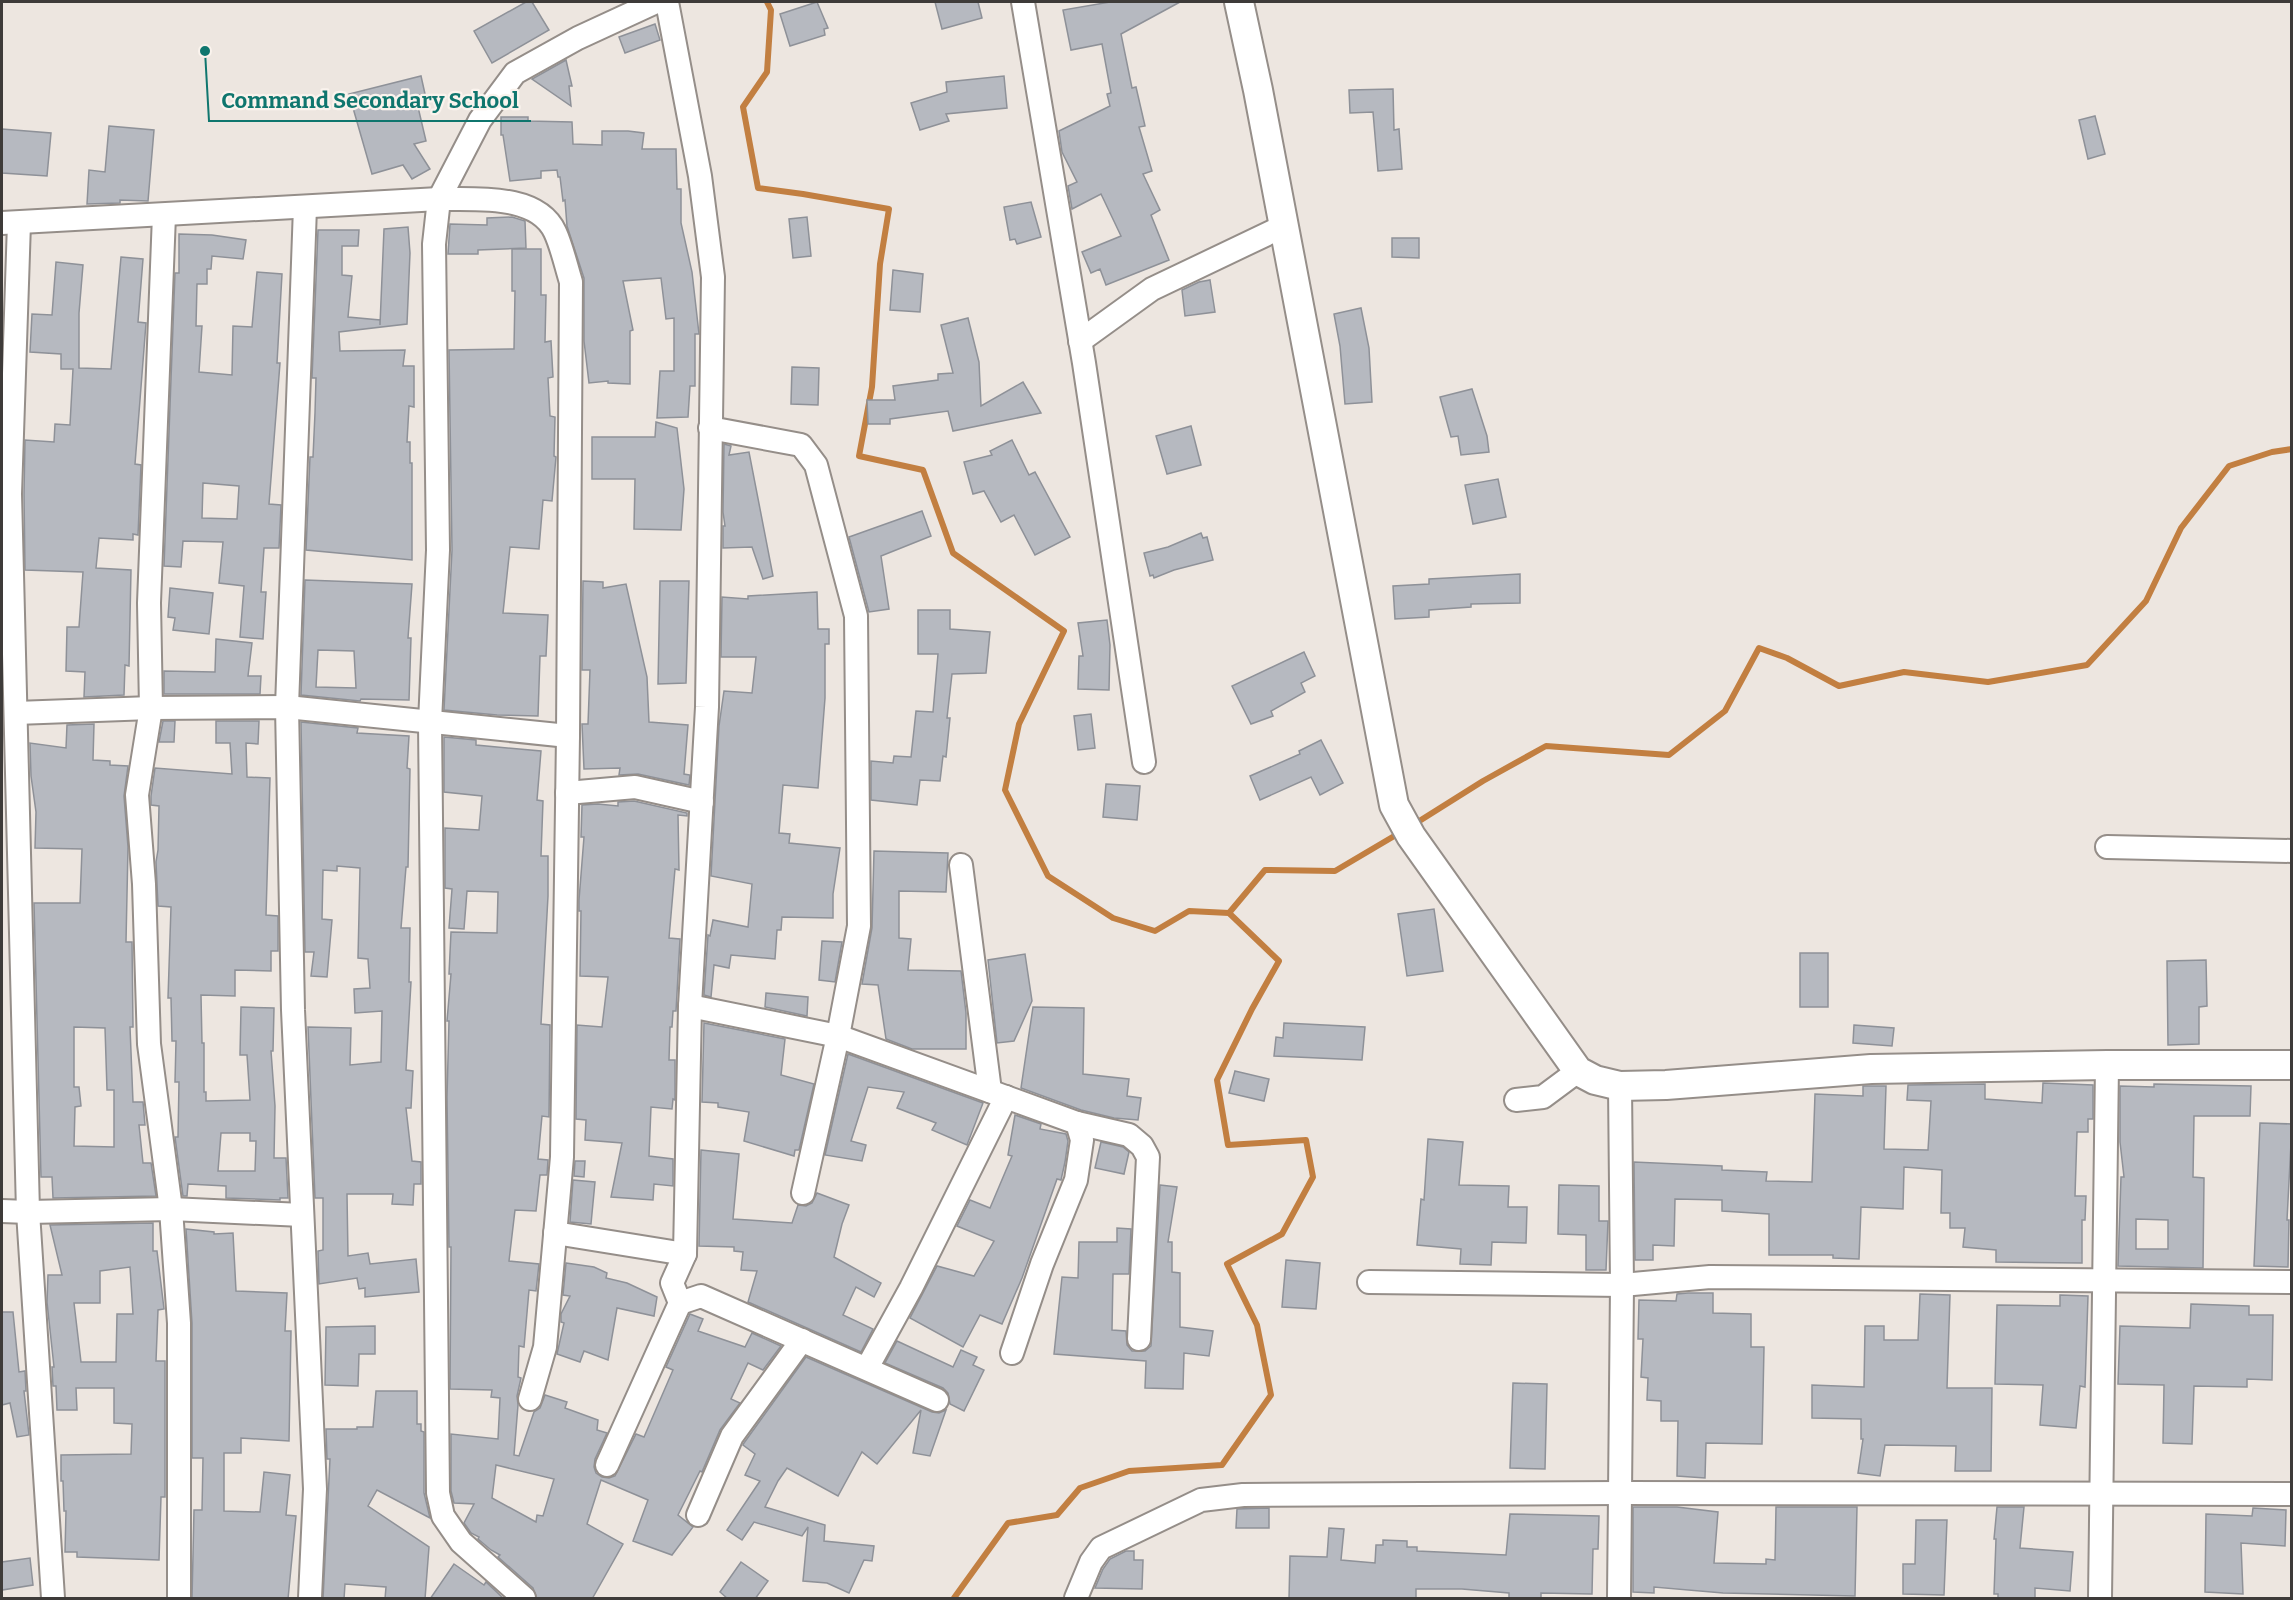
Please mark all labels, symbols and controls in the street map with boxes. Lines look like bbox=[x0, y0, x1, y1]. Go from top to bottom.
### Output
callout: Command Secondary School bbox=[209, 81, 531, 121]
text: Command Secondary School bbox=[221, 87, 519, 114]

